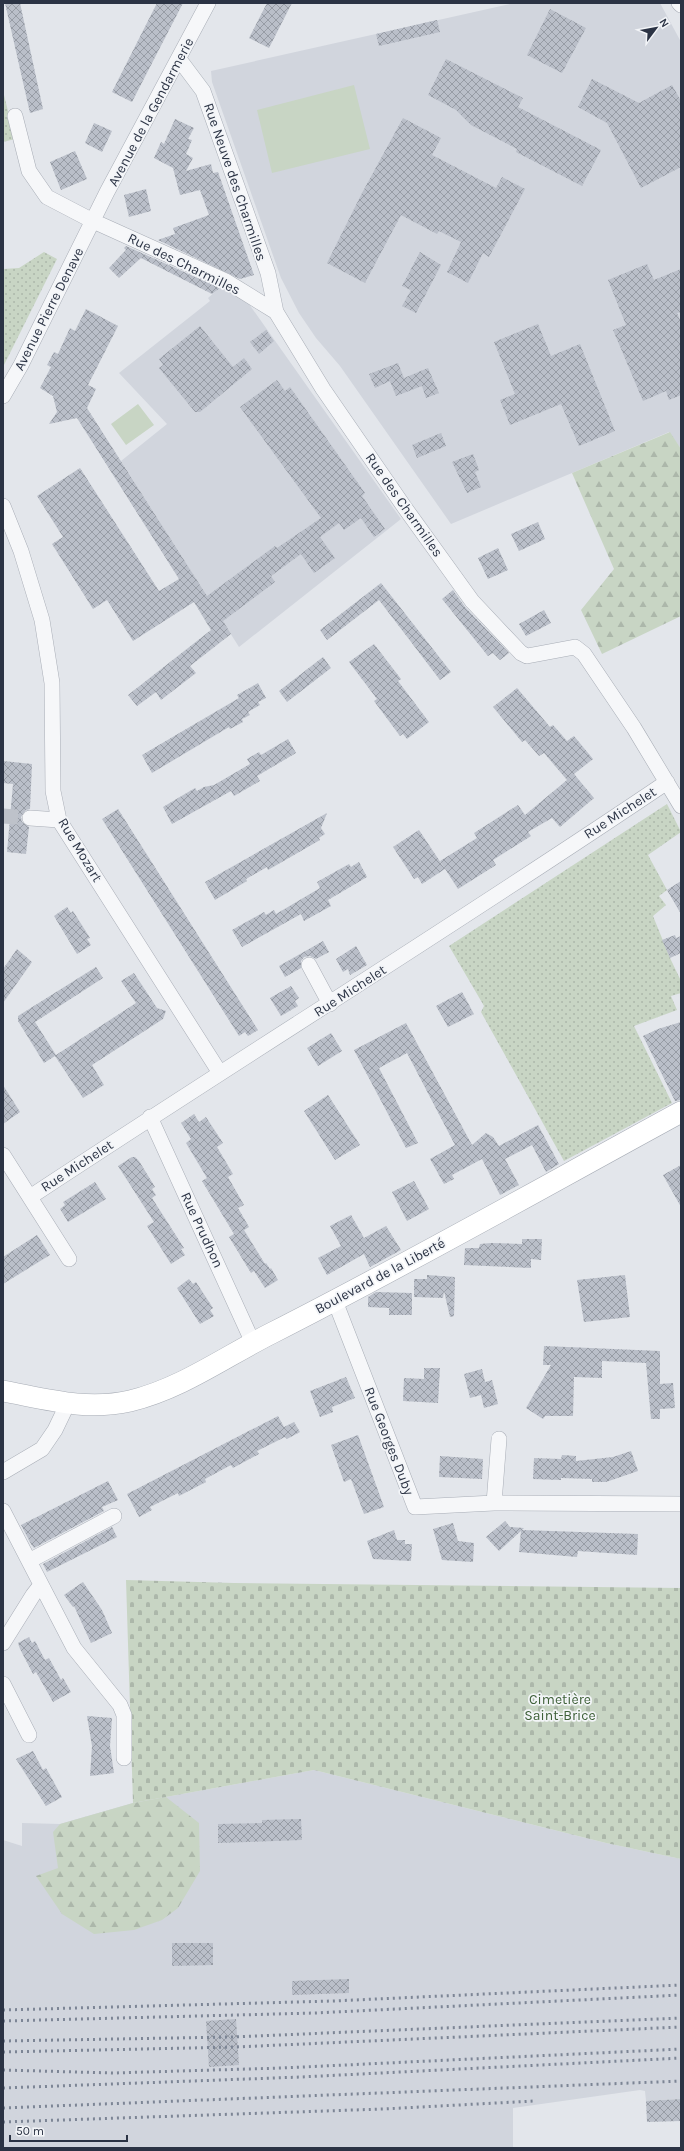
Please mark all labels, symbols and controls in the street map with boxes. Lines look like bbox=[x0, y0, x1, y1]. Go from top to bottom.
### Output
north arrow bbox=[636, 8, 676, 48]
text: N bbox=[656, 16, 672, 30]
street label: Avenue de la Gendarmerie bbox=[105, 35, 197, 189]
street label: Rue Neuve des Charmilles bbox=[200, 101, 270, 263]
street label: Rue des Charmilles bbox=[125, 229, 243, 299]
street label: Avenue Pierre Denave bbox=[11, 245, 87, 373]
street label: Rue des Charmilles bbox=[362, 450, 446, 560]
street label: Rue Michelet bbox=[581, 783, 659, 843]
street label: Rue Mozart bbox=[54, 815, 106, 885]
street label: Rue Michelet bbox=[311, 961, 389, 1021]
street label: Rue Michelet bbox=[38, 1136, 116, 1196]
street label: Rue Prudhon bbox=[177, 1189, 227, 1271]
street label: Boulevard de la Liberté bbox=[312, 1234, 448, 1318]
street label: Rue Georges Duby bbox=[361, 1384, 418, 1498]
park label: Cimetière Saint-Brice bbox=[524, 1691, 596, 1724]
scale bar bbox=[10, 2117, 127, 2143]
text: 50 m bbox=[16, 2124, 44, 2138]

